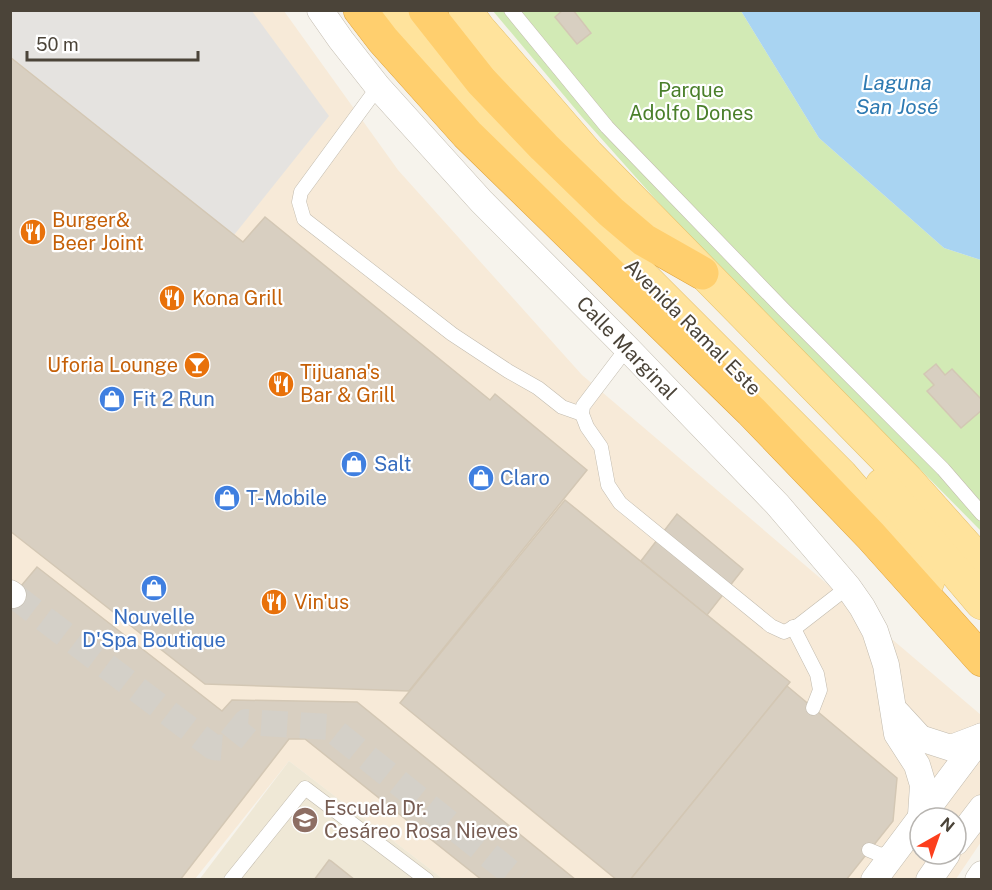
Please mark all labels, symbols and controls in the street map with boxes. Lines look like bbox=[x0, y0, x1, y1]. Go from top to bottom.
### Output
scale bar bbox=[27, 24, 198, 62]
text: 50 m bbox=[36, 34, 79, 55]
water label: Laguna San José bbox=[856, 70, 938, 119]
park label: Parque Adolfo Dones bbox=[629, 78, 753, 125]
place label: Burger& Beer Joint bbox=[52, 208, 144, 255]
restaurant icon: Burger& Beer Joint bbox=[18, 217, 48, 247]
street label: Avenida Ramal Este bbox=[620, 254, 766, 400]
restaurant icon: Kona Grill bbox=[157, 283, 187, 313]
place label: Kona Grill bbox=[192, 286, 283, 310]
street label: Calle Marginal bbox=[572, 291, 682, 405]
bar icon: Uforia Lounge bbox=[182, 350, 212, 380]
place label: Uforia Lounge bbox=[47, 353, 178, 377]
place label: Tijuana's Bar & Grill bbox=[300, 360, 396, 407]
restaurant icon: Tijuana's Bar & Grill bbox=[266, 369, 296, 399]
shop icon: Fit 2 Run bbox=[97, 384, 127, 414]
place label: Fit 2 Run bbox=[132, 387, 215, 411]
shop icon: Salt bbox=[339, 449, 369, 479]
place label: Salt bbox=[374, 452, 411, 476]
shop icon: Claro bbox=[466, 463, 496, 493]
place label: Claro bbox=[500, 466, 550, 490]
shop icon: T-Mobile bbox=[212, 483, 242, 513]
place label: T-Mobile bbox=[246, 486, 327, 510]
shop icon: Nouvelle D'Spa Boutique bbox=[139, 573, 169, 603]
restaurant icon: Vin'us bbox=[259, 587, 289, 617]
place label: Vin'us bbox=[294, 590, 349, 614]
place label: Nouvelle D'Spa Boutique bbox=[82, 605, 226, 652]
place label: Escuela Dr. Cesáreo Rosa Nieves bbox=[324, 796, 518, 843]
school or university icon: Escuela Dr. Cesáreo Rosa Nieves bbox=[290, 805, 320, 835]
north arrow bbox=[908, 806, 968, 866]
text: N bbox=[936, 814, 958, 836]

